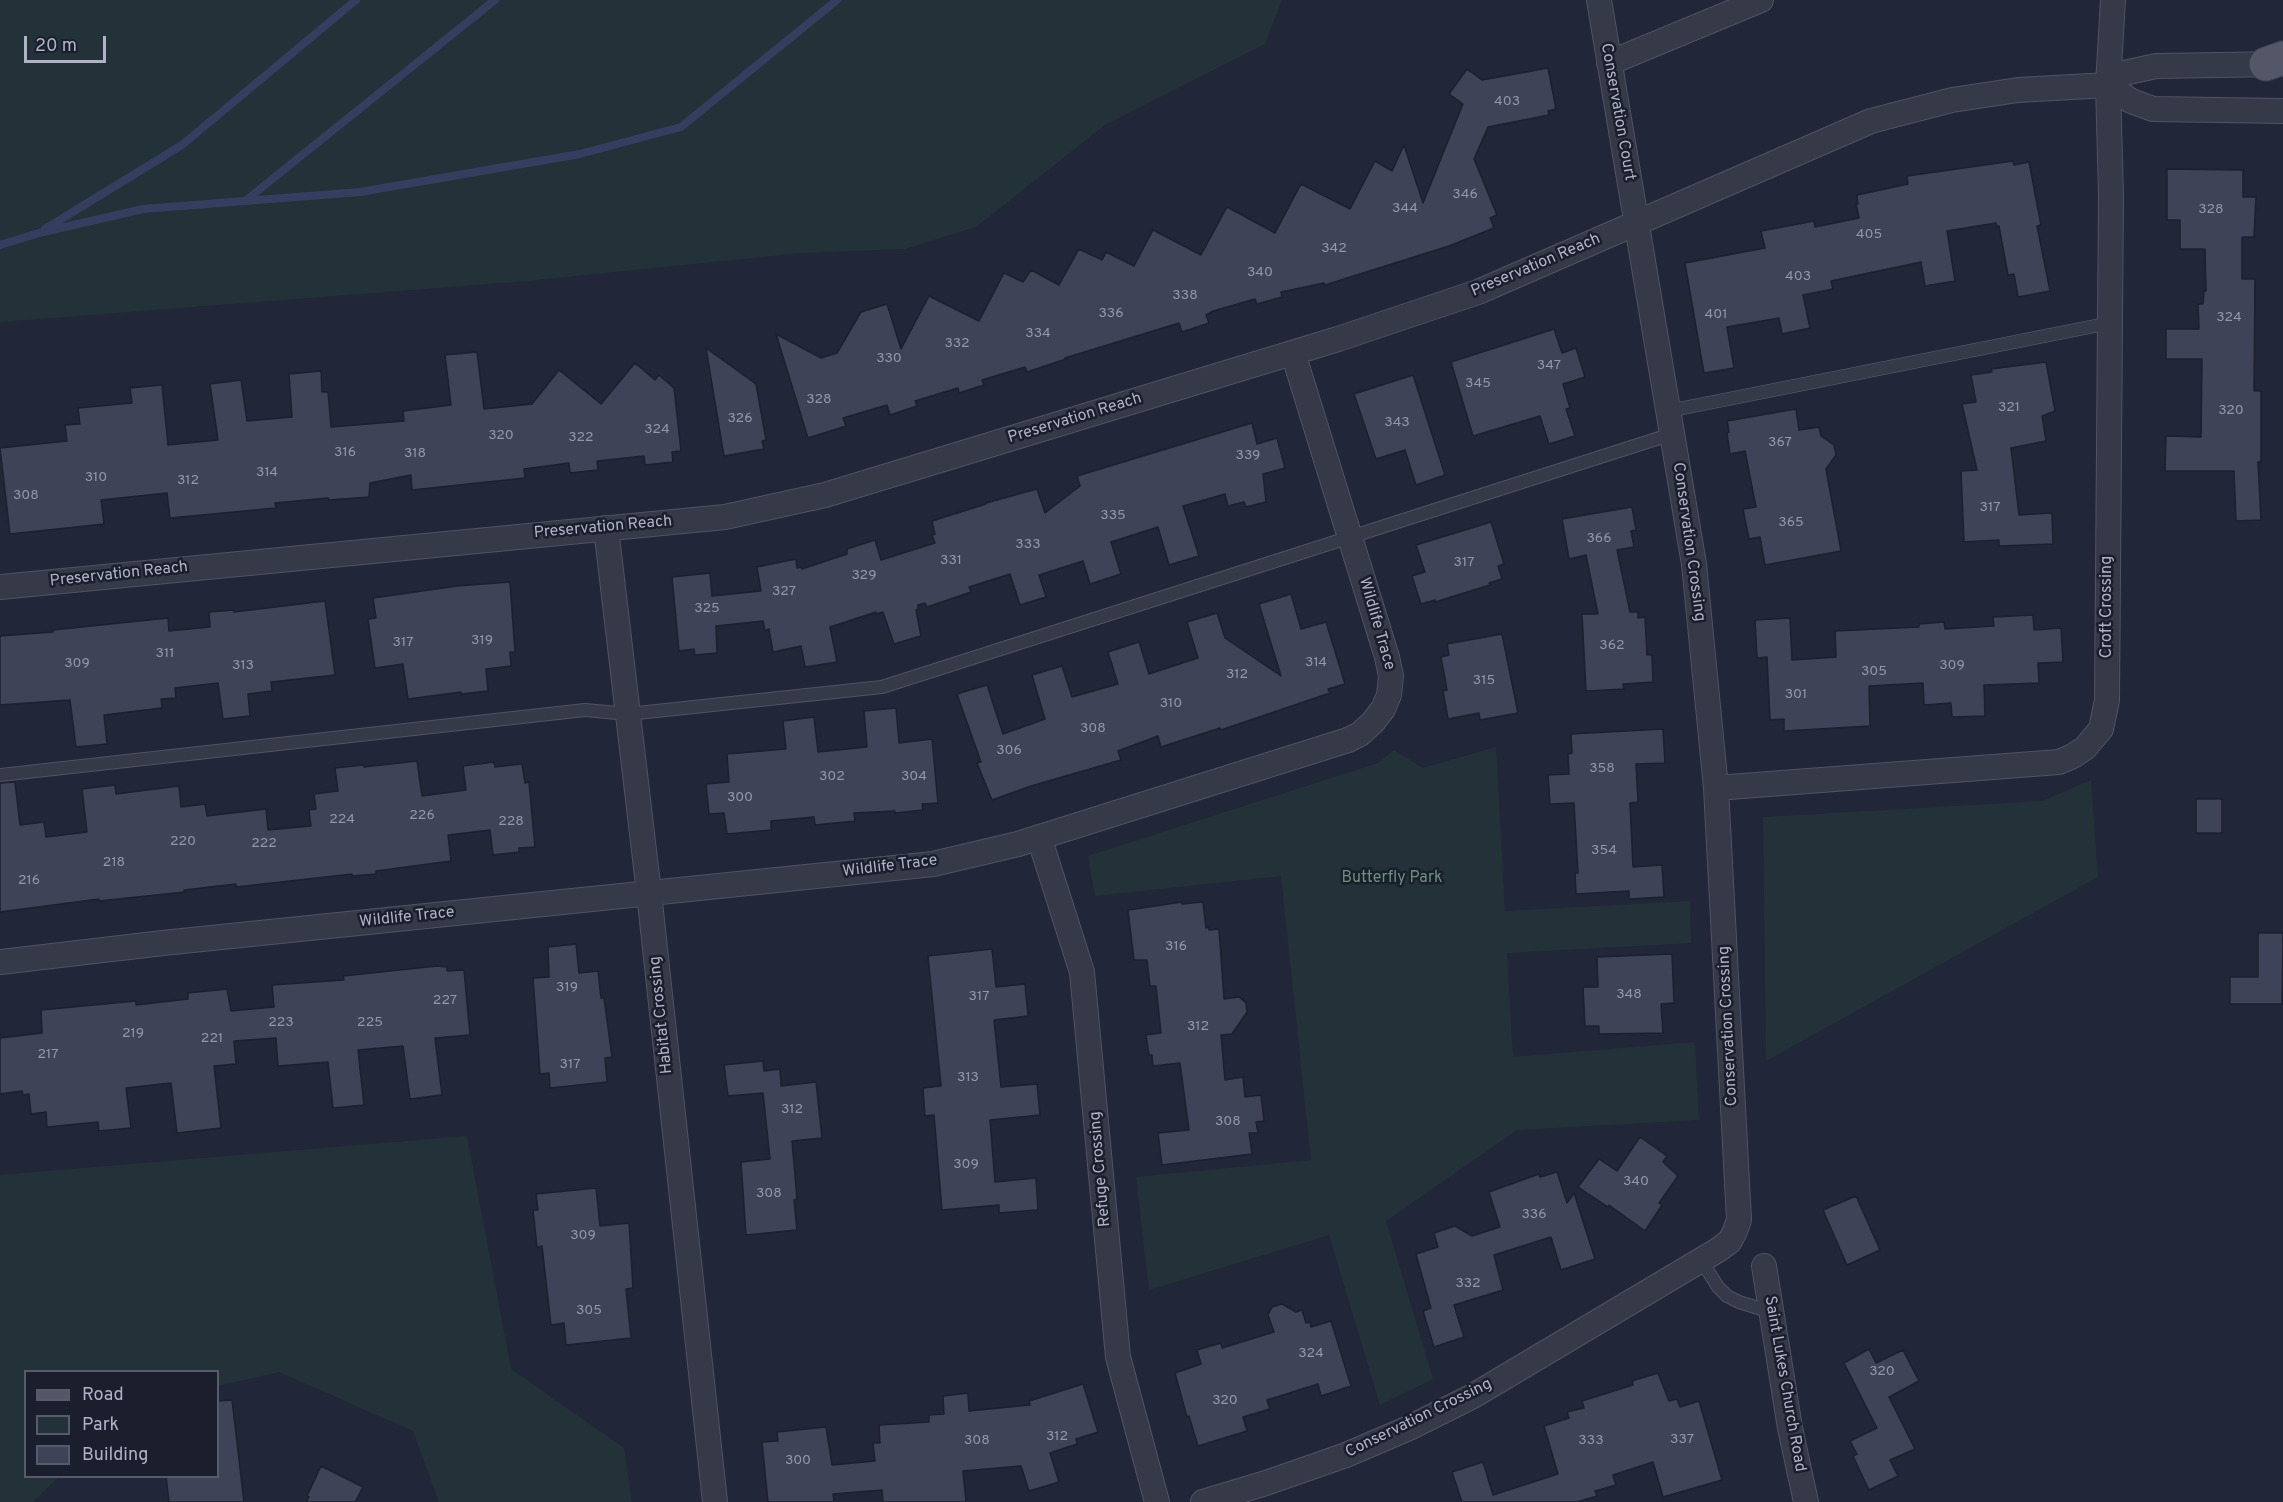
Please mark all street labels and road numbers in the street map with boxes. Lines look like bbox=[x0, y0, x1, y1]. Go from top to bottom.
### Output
street label: Conservation Court bbox=[1595, 42, 1639, 182]
street label: Preservation Reach bbox=[1468, 230, 1604, 302]
street label: Preservation Reach bbox=[1006, 390, 1144, 448]
street label: Conservation Crossing bbox=[1667, 461, 1709, 623]
street label: Preservation Reach bbox=[533, 512, 673, 544]
street label: Croft Crossing bbox=[2098, 556, 2118, 658]
street label: Preservation Reach bbox=[49, 558, 189, 592]
street label: Wildlife Trace bbox=[1354, 575, 1398, 673]
street label: Wildlife Trace bbox=[841, 852, 939, 882]
street label: Wildlife Trace bbox=[359, 903, 455, 933]
street label: Conservation Crossing bbox=[1715, 945, 1743, 1107]
street label: Habitat Crossing bbox=[646, 955, 678, 1075]
street label: Refuge Crossing bbox=[1086, 1110, 1116, 1228]
street label: Saint Lukes Church Road bbox=[1759, 1294, 1809, 1474]
street label: Conservation Crossing bbox=[1343, 1375, 1495, 1463]

